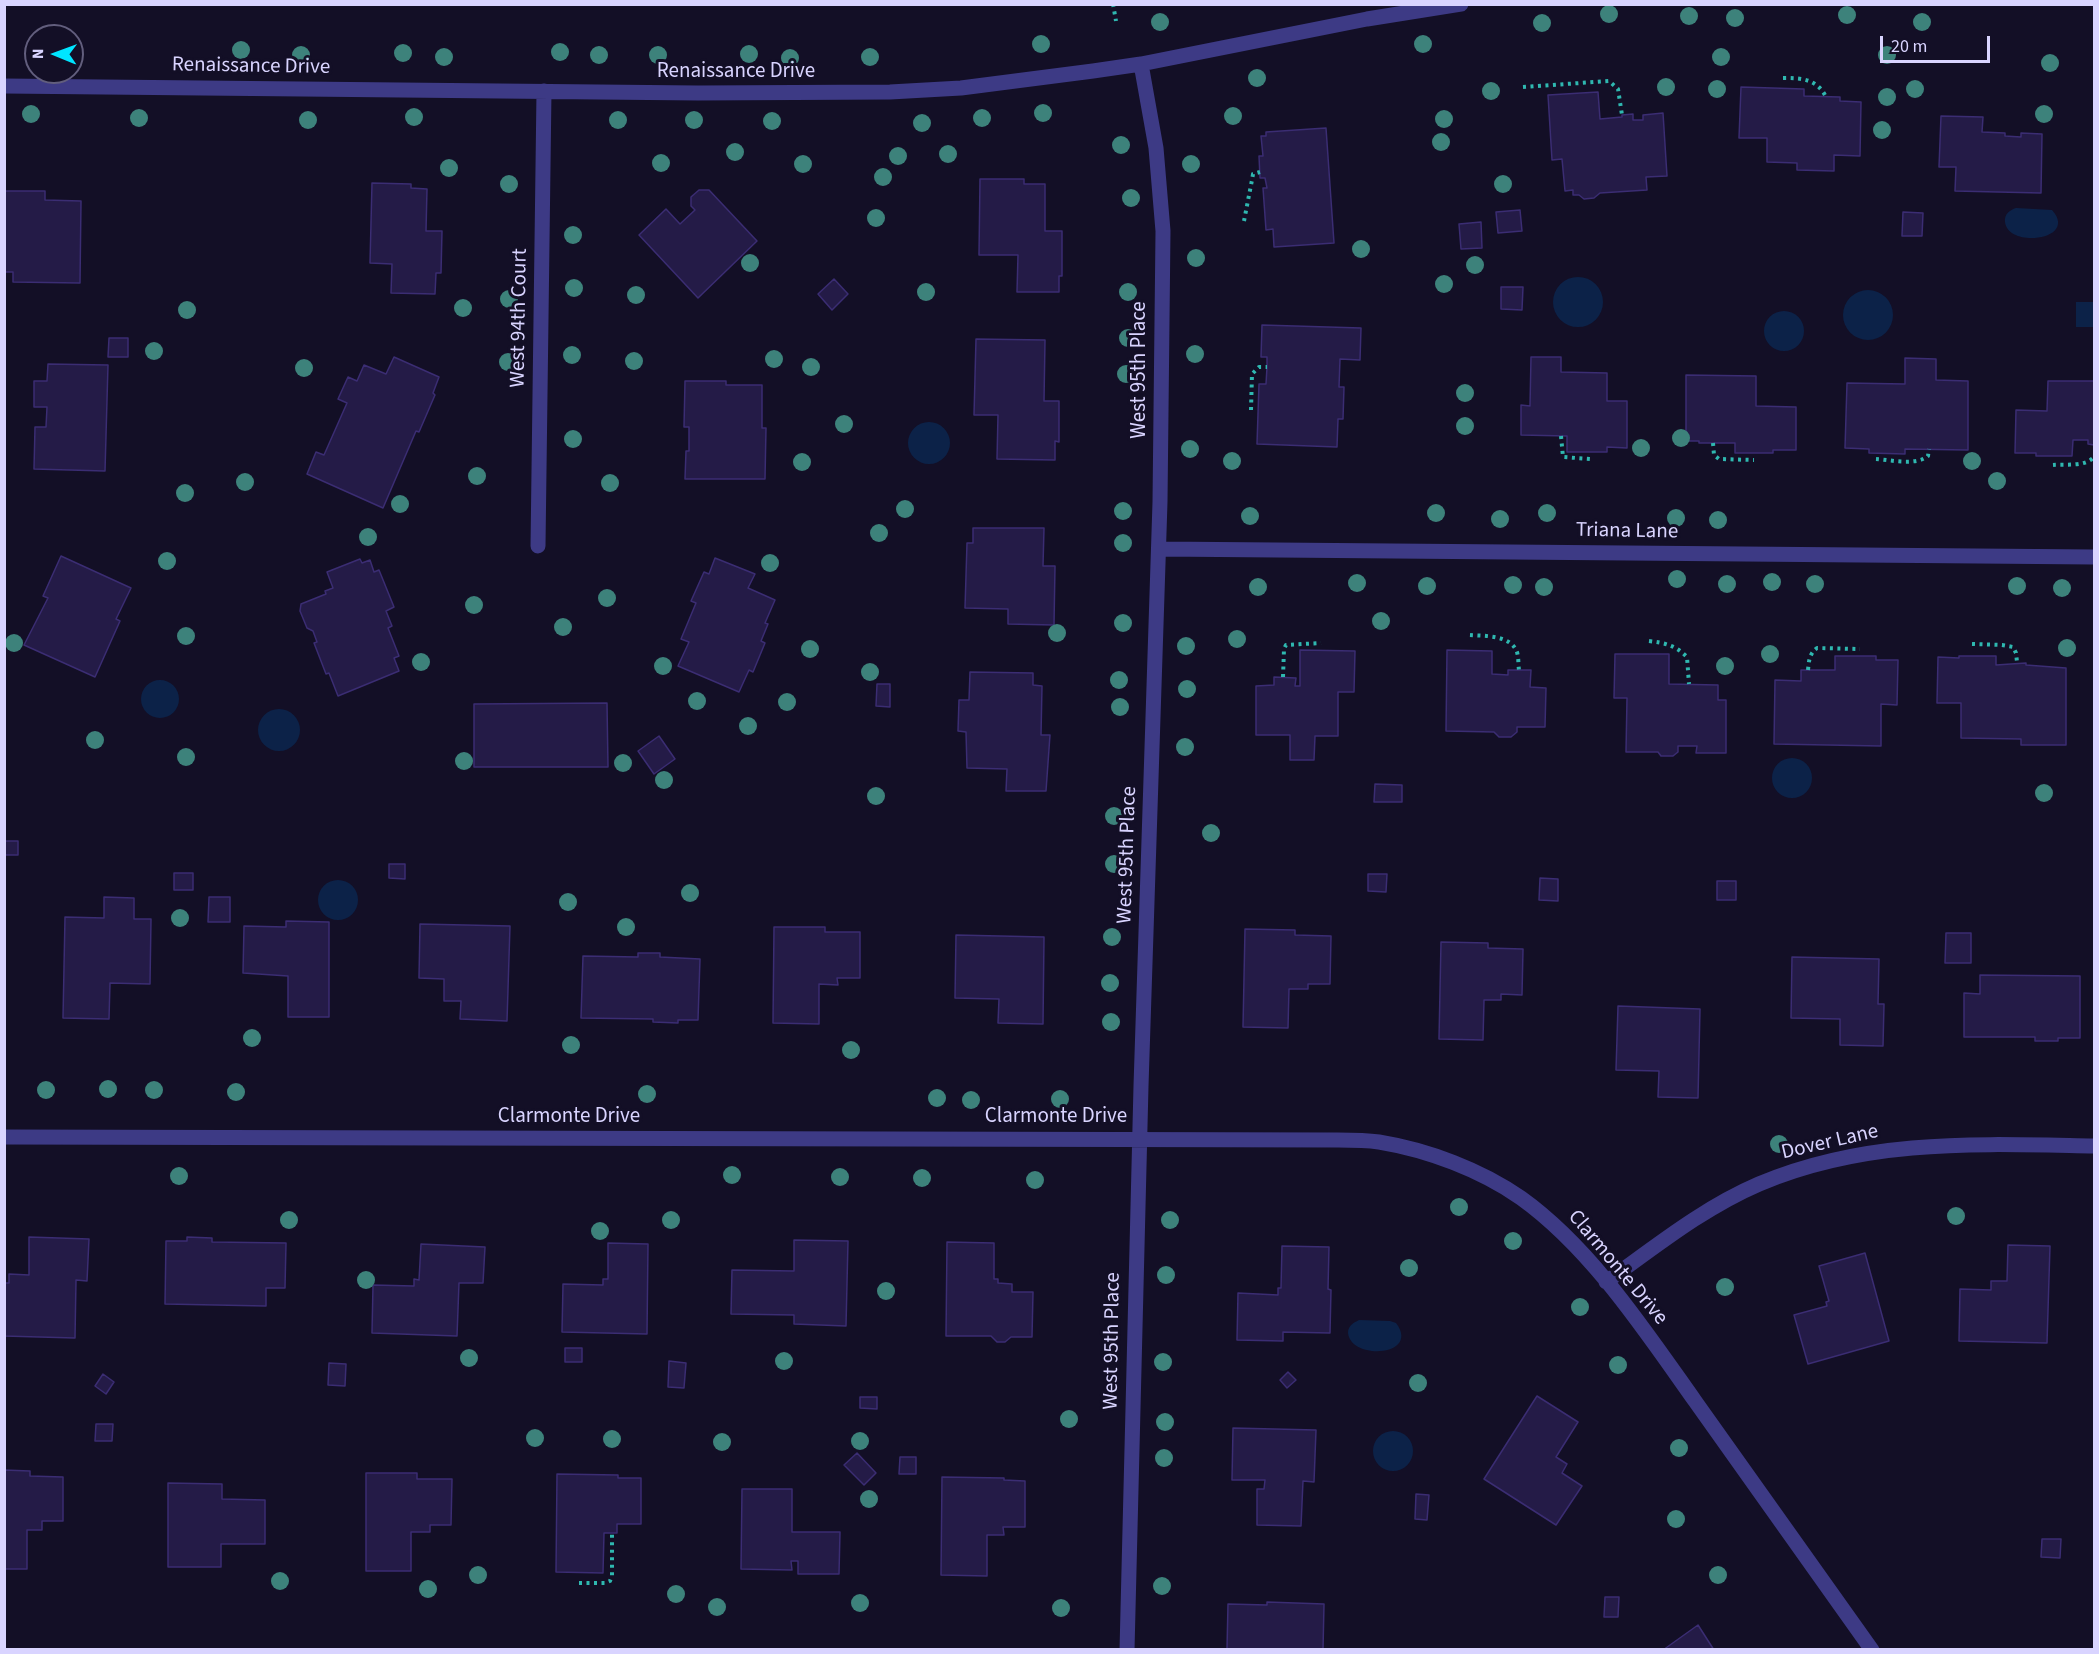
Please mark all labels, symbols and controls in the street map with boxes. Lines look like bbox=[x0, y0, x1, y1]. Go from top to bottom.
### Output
north arrow bbox=[24, 24, 84, 84]
scale bar bbox=[1883, 24, 1992, 62]
text: 20 m bbox=[1891, 34, 1927, 59]
text: N bbox=[27, 48, 49, 59]
street label: Renaissance Drive bbox=[172, 53, 330, 81]
street label: Renaissance Drive bbox=[657, 59, 815, 85]
street label: West 94th Court bbox=[506, 248, 534, 388]
street label: West 95th Place bbox=[1127, 301, 1153, 439]
street label: Triana Lane bbox=[1576, 519, 1678, 545]
street label: West 95th Place bbox=[1113, 786, 1143, 924]
street label: Clarmonte Drive bbox=[498, 1104, 640, 1130]
street label: Clarmonte Drive bbox=[985, 1104, 1127, 1130]
street label: Dover Lane bbox=[1779, 1120, 1881, 1166]
street label: Clarmonte Drive bbox=[1562, 1205, 1672, 1331]
street label: West 95th Place bbox=[1099, 1272, 1127, 1410]

